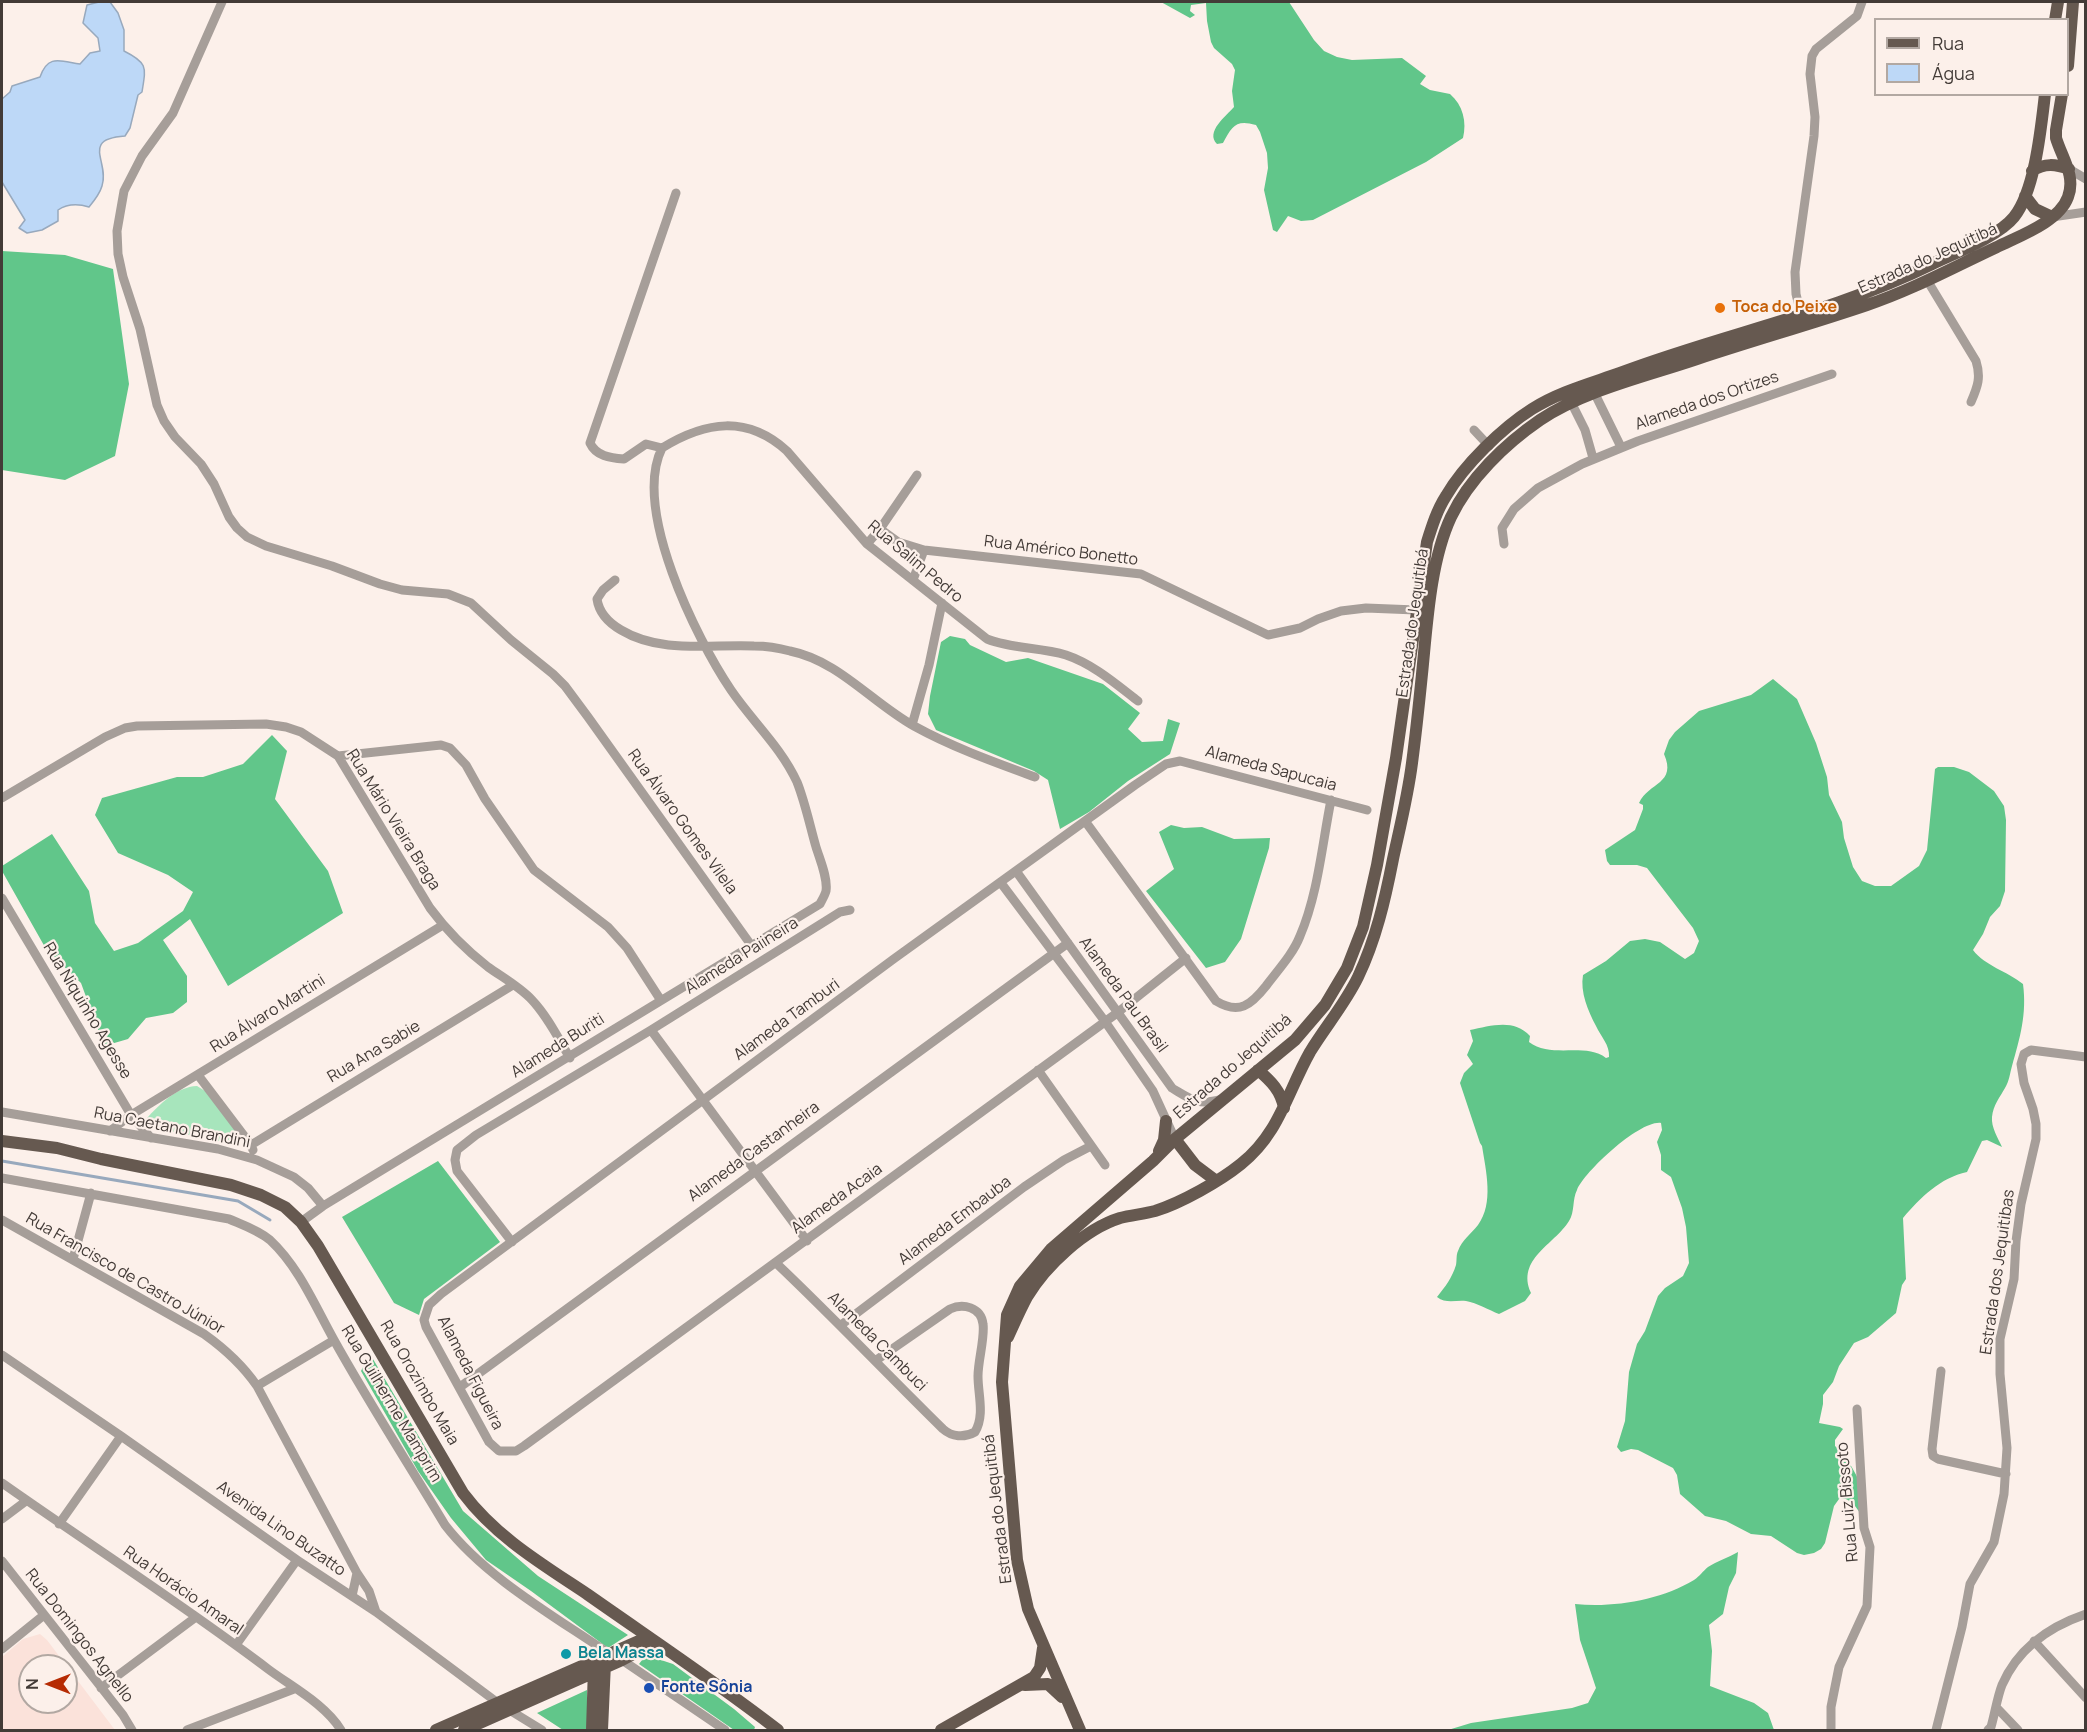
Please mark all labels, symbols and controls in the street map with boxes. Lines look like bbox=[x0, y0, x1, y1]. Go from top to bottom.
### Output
legend bbox=[1874, 18, 2069, 96]
text: Rua bbox=[1932, 31, 1964, 55]
text: Água bbox=[1932, 61, 1975, 85]
street label: Estrada do Jequitibá bbox=[1856, 220, 2000, 298]
place label: Toca do Peixe bbox=[1732, 298, 1837, 318]
marker: Toca do Peixe bbox=[1713, 301, 1727, 315]
street label: Alameda dos Ortizes bbox=[1633, 367, 1781, 435]
street label: Rua Salim Pedro bbox=[864, 517, 966, 607]
street label: Rua Américo Bonetto bbox=[983, 532, 1139, 570]
street label: Estrada do Jequitibá bbox=[1393, 547, 1433, 699]
street label: Alameda Sapucaia bbox=[1203, 742, 1339, 796]
street label: Rua Mário Vieira Braga bbox=[342, 746, 444, 894]
street label: Rua Álvaro Gomes Vilela bbox=[623, 746, 741, 898]
street label: Alameda Paiineira bbox=[682, 913, 802, 999]
street label: Alameda Pau Brasil bbox=[1075, 933, 1171, 1057]
street label: Rua Niquinho Agesse bbox=[39, 939, 135, 1083]
street label: Rua Álvaro Martini bbox=[207, 971, 329, 1057]
street label: Alameda Tamburi bbox=[730, 975, 844, 1065]
street label: Alameda Buriti bbox=[508, 1010, 608, 1082]
street label: Estrada do Jequitibá bbox=[1170, 1011, 1296, 1123]
street label: Rua Ana Sabie bbox=[324, 1017, 424, 1087]
street label: Alameda Castanheira bbox=[685, 1098, 823, 1206]
street label: Rua Caetano Brandini bbox=[92, 1103, 252, 1153]
street label: Alameda Acaia bbox=[788, 1160, 886, 1238]
street label: Alameda Embauba bbox=[895, 1172, 1015, 1270]
street label: Estrada dos Jequitibas bbox=[1977, 1188, 2019, 1356]
street label: Rua Francisco de Castro Júnior bbox=[22, 1209, 228, 1339]
street label: Alameda Cambuci bbox=[823, 1288, 931, 1396]
street label: Alameda Figueira bbox=[433, 1313, 507, 1433]
street label: Rua Orozimbo Maia bbox=[375, 1317, 463, 1449]
street label: Rua Guilherme Mamprim bbox=[337, 1322, 445, 1486]
street label: Estrada do Jequitibá bbox=[979, 1433, 1017, 1585]
street label: Rua Luiz Bissoto bbox=[1833, 1441, 1863, 1563]
street label: Avenida Lino Buzatto bbox=[213, 1477, 349, 1581]
street label: Rua Horácio Amaral bbox=[119, 1542, 247, 1640]
street label: Rua Domingos Agnello bbox=[21, 1565, 137, 1707]
place label: Bela Massa bbox=[578, 1644, 664, 1664]
marker: Bela Massa bbox=[559, 1647, 573, 1661]
north arrow bbox=[18, 1654, 78, 1714]
text: N bbox=[21, 1678, 43, 1690]
place label: Fonte Sônia bbox=[661, 1678, 752, 1698]
marker: Fonte Sônia bbox=[642, 1681, 656, 1695]

